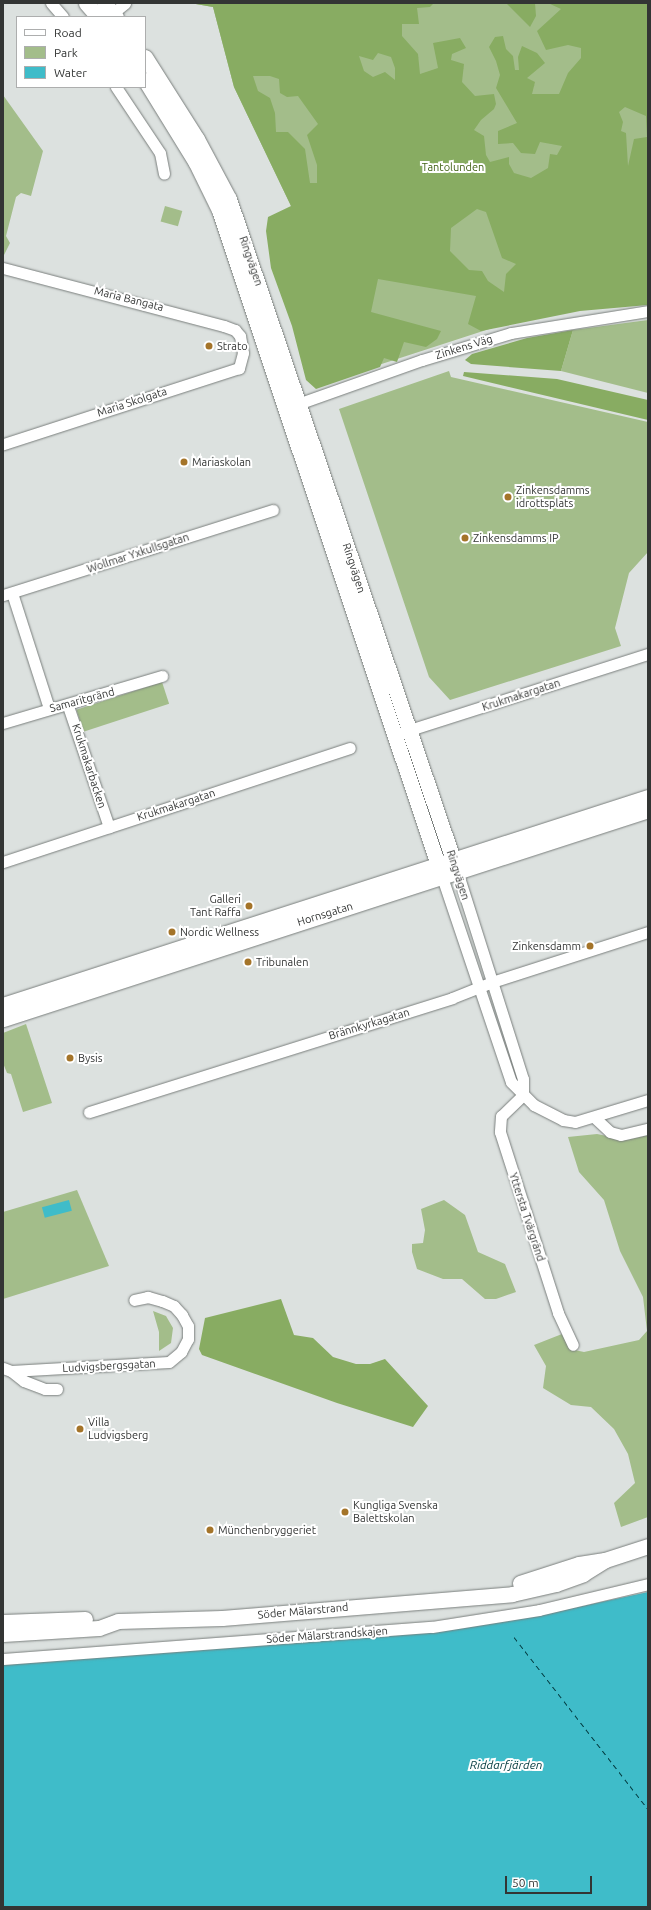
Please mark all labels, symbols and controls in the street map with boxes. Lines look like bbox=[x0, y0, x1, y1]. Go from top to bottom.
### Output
legend bbox=[16, 16, 146, 88]
text: Road bbox=[54, 26, 82, 39]
text: Park bbox=[54, 46, 78, 59]
text: Water bbox=[54, 66, 87, 79]
park label: Tantolunden bbox=[422, 160, 484, 174]
street label: Ringvägen bbox=[236, 234, 266, 288]
street label: Maria Bangata bbox=[93, 284, 165, 314]
street label: Zinkens Väg bbox=[434, 332, 494, 362]
place label: Strato bbox=[217, 339, 248, 353]
marker: Strato bbox=[204, 341, 214, 351]
street label: Maria Skolgata bbox=[95, 385, 169, 419]
place label: Mariaskolan bbox=[192, 455, 251, 469]
marker: Mariaskolan bbox=[179, 457, 189, 467]
place label: Zinkensdamms idrottsplats bbox=[516, 484, 590, 510]
marker: Zinkensdamms idrottsplats bbox=[503, 492, 513, 502]
street label: Wollmar Yxkullsgatan bbox=[85, 530, 191, 576]
place label: Zinkensdamms IP bbox=[473, 531, 559, 545]
marker: Zinkensdamms IP bbox=[460, 533, 470, 543]
street label: Ringvägen bbox=[340, 541, 368, 595]
street label: Krukmakargatan bbox=[480, 676, 562, 714]
street label: Samaritgränd bbox=[48, 685, 116, 715]
street label: Krukmakarbacken bbox=[69, 722, 109, 810]
street label: Krukmakargatan bbox=[135, 786, 217, 824]
street label: Ringvägen bbox=[444, 848, 472, 902]
place label: Galleri Tant Raffa bbox=[190, 893, 241, 919]
street label: Hornsgatan bbox=[296, 899, 354, 929]
marker: Galleri Tant Raffa bbox=[244, 901, 254, 911]
place label: Nordic Wellness bbox=[180, 925, 259, 939]
marker: Nordic Wellness bbox=[167, 927, 177, 937]
place label: Zinkensdamm bbox=[512, 939, 581, 953]
marker: Zinkensdamm bbox=[584, 940, 596, 952]
place label: Tribunalen bbox=[256, 955, 308, 969]
marker: Tribunalen bbox=[243, 957, 253, 967]
street label: Brännkyrkagatan bbox=[327, 1005, 411, 1043]
place label: Bysis bbox=[78, 1051, 102, 1065]
marker: Bysis bbox=[65, 1053, 75, 1063]
street label: Yttersta Tvärgränd bbox=[506, 1171, 548, 1263]
street label: Ludvigsbergsgatan bbox=[62, 1357, 156, 1375]
place label: Villa Ludvigsberg bbox=[88, 1416, 148, 1442]
marker: Villa Ludvigsberg bbox=[75, 1424, 85, 1434]
place label: Kungliga Svenska Balettskolan bbox=[353, 1499, 438, 1525]
marker: Kungliga Svenska Balettskolan bbox=[340, 1507, 350, 1517]
place label: Münchenbryggeriet bbox=[218, 1523, 316, 1537]
marker: Münchenbryggeriet bbox=[205, 1525, 215, 1535]
street label: Söder Mälarstrand bbox=[257, 1600, 349, 1622]
street label: Söder Mälarstrandskajen bbox=[266, 1624, 388, 1646]
water label: Riddarfjärden bbox=[470, 1758, 542, 1772]
scale bar bbox=[507, 1868, 594, 1894]
text: 50 m bbox=[512, 1876, 539, 1889]

